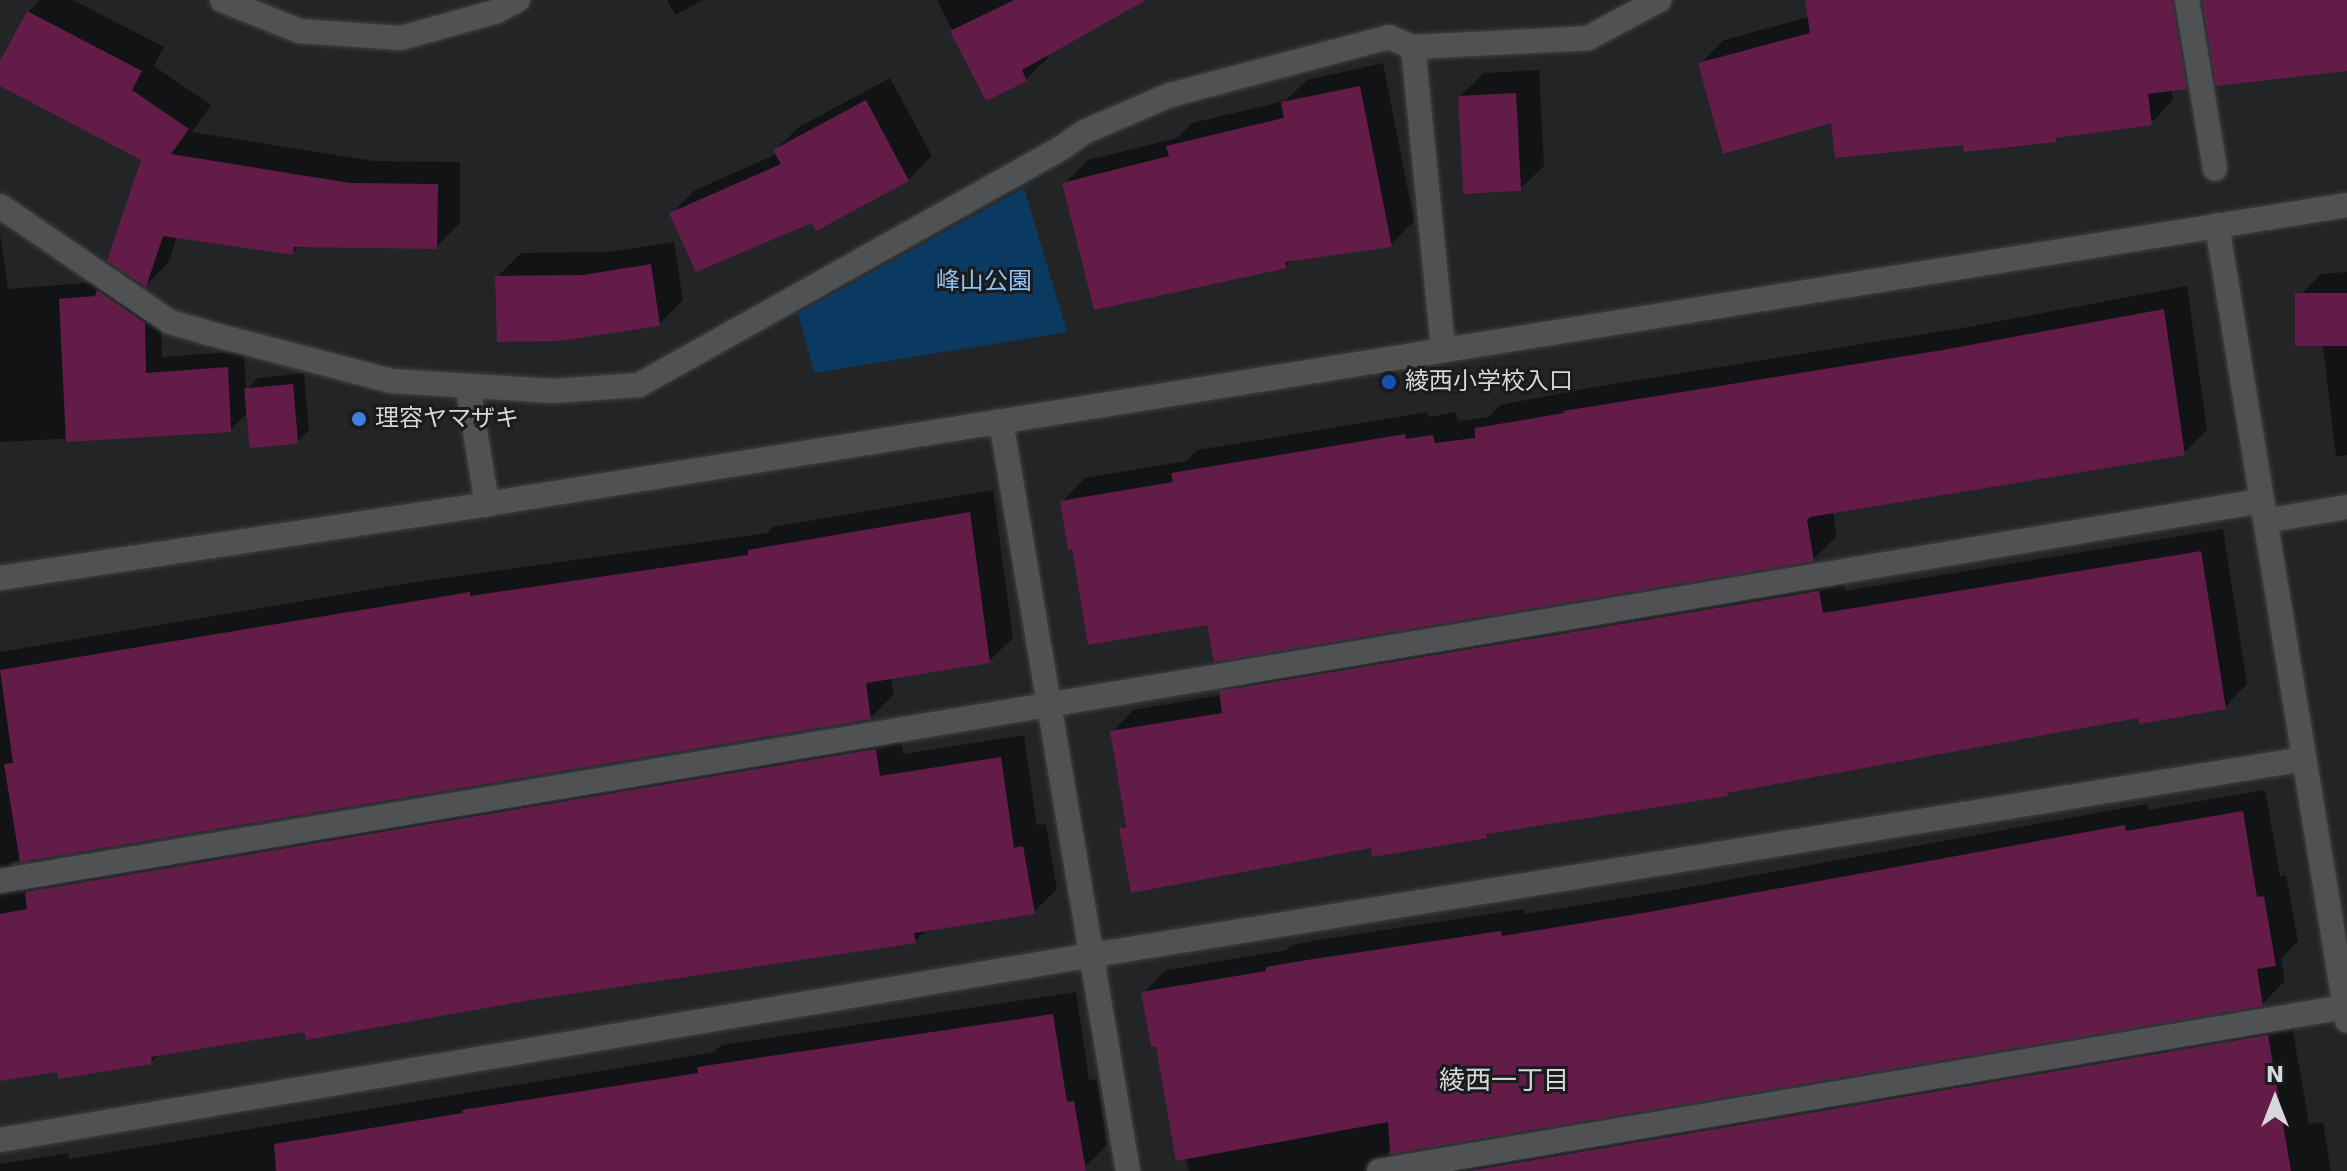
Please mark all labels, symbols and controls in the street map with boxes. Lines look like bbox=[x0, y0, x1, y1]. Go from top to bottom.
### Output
park label: 峰山公園 bbox=[936, 268, 1032, 296]
place label: 綾西小学校入口 bbox=[1405, 368, 1573, 396]
marker: 綾西小学校入口 bbox=[1380, 373, 1398, 391]
place label: 理容ヤマザキ bbox=[375, 405, 519, 433]
marker: 理容ヤマザキ bbox=[350, 410, 368, 428]
north arrow bbox=[2235, 1059, 2315, 1139]
text: N bbox=[2266, 1062, 2284, 1087]
district label: 綾西一丁目 bbox=[1439, 1065, 1569, 1097]

